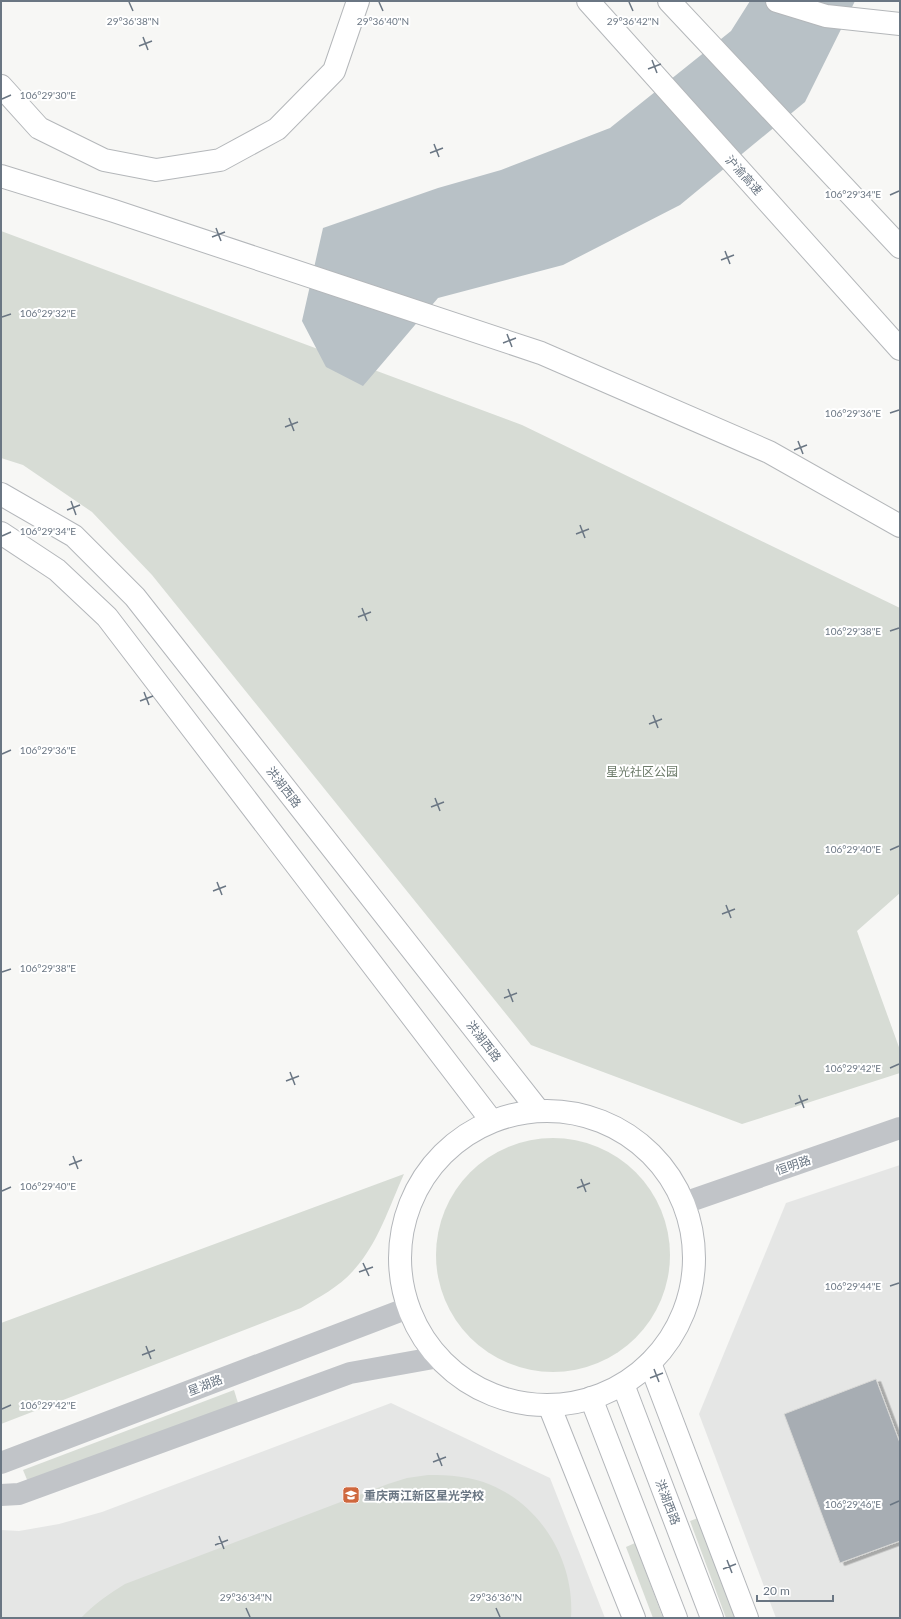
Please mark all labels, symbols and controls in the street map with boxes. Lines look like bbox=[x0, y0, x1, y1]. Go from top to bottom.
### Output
text: 29°36'38"N bbox=[107, 15, 159, 27]
text: 29°36'40"N bbox=[357, 15, 409, 27]
text: 29°36'42"N bbox=[607, 15, 659, 27]
text: 106°29'30"E bbox=[20, 89, 76, 101]
street label: 沪渝高速 bbox=[722, 152, 766, 198]
text: 106°29'34"E bbox=[825, 188, 881, 200]
text: 106°29'32"E bbox=[20, 307, 76, 319]
text: 106°29'36"E bbox=[825, 407, 881, 419]
text: 106°29'34"E bbox=[20, 525, 76, 537]
text: 106°29'38"E bbox=[825, 625, 881, 637]
text: 106°29'36"E bbox=[20, 744, 76, 756]
street label: 洪湖西路 bbox=[263, 763, 305, 811]
park label: 星光社区公园 bbox=[606, 764, 678, 779]
text: 106°29'40"E bbox=[825, 843, 881, 855]
text: 106°29'38"E bbox=[20, 962, 76, 974]
street label: 洪湖西路 bbox=[463, 1017, 505, 1065]
text: 106°29'42"E bbox=[825, 1062, 881, 1074]
street label: 恒明路 bbox=[774, 1152, 812, 1178]
text: 106°29'40"E bbox=[20, 1180, 76, 1192]
text: 106°29'44"E bbox=[825, 1280, 881, 1292]
street label: 星湖路 bbox=[186, 1372, 224, 1398]
text: 106°29'42"E bbox=[20, 1399, 76, 1411]
street label: 洪湖西路 bbox=[652, 1477, 684, 1527]
school or university icon: 重庆两江新区星光学校 bbox=[341, 1485, 361, 1505]
place label: 重庆两江新区星光学校 bbox=[364, 1488, 484, 1503]
text: 106°29'46"E bbox=[825, 1498, 881, 1510]
scale bar bbox=[757, 1577, 833, 1603]
text: 20 m bbox=[763, 1583, 790, 1598]
text: 29°36'34"N bbox=[220, 1591, 272, 1603]
text: 29°36'36"N bbox=[470, 1591, 522, 1603]

